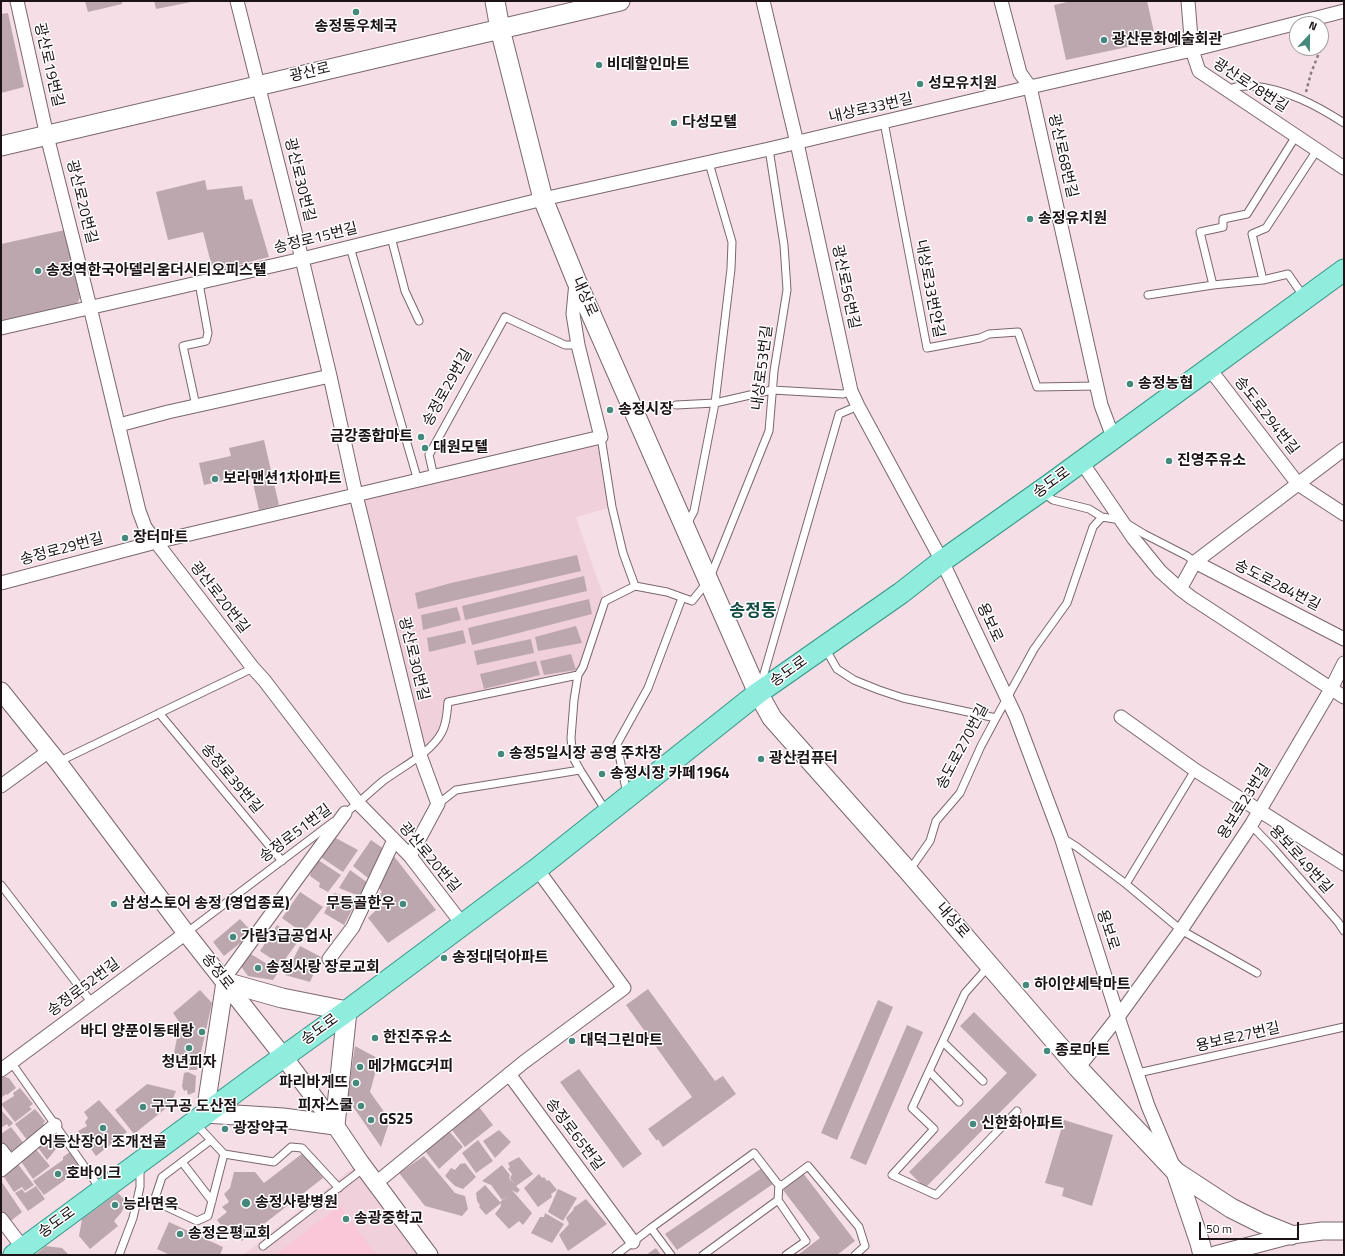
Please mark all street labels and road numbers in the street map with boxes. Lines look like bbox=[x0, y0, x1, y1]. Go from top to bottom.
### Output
street label: 광산로19번길 bbox=[30, 21, 66, 109]
street label: 광산로78번길 bbox=[1209, 55, 1291, 117]
street label: 광산로 bbox=[288, 60, 332, 86]
street label: 내상로33번길 bbox=[827, 91, 915, 127]
street label: 광산로68번길 bbox=[1044, 112, 1080, 200]
street label: 광산로30번길 bbox=[280, 136, 318, 224]
street label: 광산로20번길 bbox=[62, 158, 100, 246]
street label: 송정로15번길 bbox=[272, 220, 360, 258]
street label: 내상로33번안길 bbox=[911, 238, 947, 340]
street label: 광산로56번길 bbox=[827, 243, 863, 331]
street label: 내상로 bbox=[567, 274, 601, 320]
street label: 내상로53번길 bbox=[749, 324, 777, 412]
street label: 송정로29번길 bbox=[419, 346, 477, 430]
street label: 송도로294번길 bbox=[1230, 373, 1302, 459]
street label: 송도로 bbox=[1030, 464, 1074, 502]
street label: 송정로29번길 bbox=[18, 530, 106, 570]
street label: 송도로284번길 bbox=[1231, 557, 1323, 615]
street label: 광산로20번길 bbox=[185, 559, 253, 637]
street label: 용보로 bbox=[972, 600, 1006, 646]
street label: 광산로30번길 bbox=[394, 615, 432, 703]
street label: 송도로 bbox=[767, 653, 811, 691]
street label: 송도로270번길 bbox=[933, 701, 993, 793]
street label: 송정로39번길 bbox=[197, 740, 265, 818]
street label: 용보로23번길 bbox=[1215, 761, 1275, 843]
street label: 송정로51번길 bbox=[256, 801, 336, 867]
street label: 광산로20번길 bbox=[395, 819, 463, 897]
street label: 용보로49번길 bbox=[1265, 822, 1335, 898]
street label: 내상로 bbox=[932, 899, 972, 943]
street label: 용보로 bbox=[1092, 908, 1122, 952]
street label: 송정로 bbox=[197, 950, 237, 994]
street label: 송정로52번길 bbox=[44, 955, 124, 1021]
street label: 송도로 bbox=[298, 1011, 342, 1049]
street label: 용보로27번길 bbox=[1194, 1020, 1282, 1056]
street label: 송정로65번길 bbox=[541, 1095, 607, 1175]
street label: 송도로 bbox=[35, 1204, 79, 1242]

